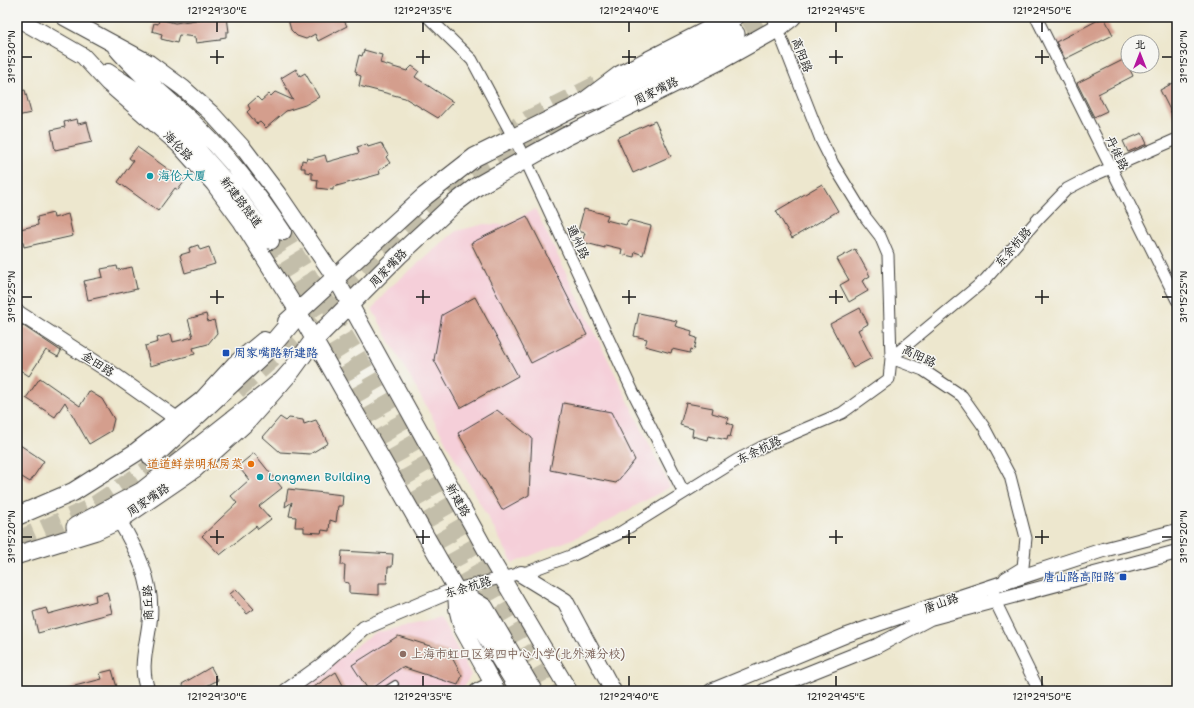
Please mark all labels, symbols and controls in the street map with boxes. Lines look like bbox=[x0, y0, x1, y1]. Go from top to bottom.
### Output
text: 121°29'30"E bbox=[187, 4, 247, 17]
text: 121°29'35"E bbox=[394, 4, 452, 17]
text: 121°29'40"E bbox=[599, 4, 659, 17]
text: 121°29'45"E bbox=[807, 4, 865, 17]
text: 121°29'50"E bbox=[1013, 4, 1071, 17]
text: 31°15'30"N bbox=[5, 30, 18, 84]
text: 31°15'30"N bbox=[1177, 30, 1190, 84]
north arrow bbox=[1120, 34, 1160, 74]
street label: 高阳路 bbox=[788, 35, 816, 75]
text: 北 bbox=[1135, 37, 1146, 52]
street label: 周家嘴路 bbox=[631, 73, 681, 109]
street label: 海伦路 bbox=[160, 128, 196, 164]
street label: 丹徒路 bbox=[1102, 133, 1132, 173]
place label: 海伦大厦 bbox=[158, 168, 206, 184]
marker: 海伦大厦 bbox=[145, 171, 155, 181]
street label: 新建路隧道 bbox=[217, 173, 265, 231]
street label: 通州路 bbox=[563, 222, 593, 262]
street label: 东余杭路 bbox=[991, 224, 1035, 270]
street label: 周家嘴路 bbox=[366, 245, 410, 291]
text: 31°15'25"N bbox=[5, 271, 18, 323]
text: 31°15'25"N bbox=[1177, 271, 1190, 323]
street label: 高阳路 bbox=[899, 341, 939, 371]
place label: 周家嘴路新建路 bbox=[234, 345, 318, 361]
street label: 金田路 bbox=[79, 347, 117, 381]
marker: 周家嘴路新建路 bbox=[221, 348, 231, 358]
street label: 东余杭路 bbox=[734, 432, 784, 468]
place label: 道道鲜崇明私房菜 bbox=[147, 456, 243, 472]
marker: 道道鲜崇明私房菜 bbox=[246, 459, 256, 469]
place label: Longmen Building bbox=[268, 469, 371, 485]
marker: Longmen Building bbox=[255, 472, 265, 482]
street label: 周家嘴路 bbox=[124, 480, 172, 520]
street label: 新建路 bbox=[442, 480, 474, 520]
text: 31°15'20"N bbox=[5, 510, 18, 564]
text: 31°15'20"N bbox=[1177, 510, 1190, 564]
place label: 唐山路高阳路 bbox=[1043, 569, 1115, 585]
marker: 唐山路高阳路 bbox=[1118, 572, 1128, 582]
street label: 东余杭路 bbox=[443, 573, 493, 601]
street label: 商丘路 bbox=[139, 585, 157, 621]
street label: 唐山路 bbox=[921, 590, 961, 616]
place label: 上海市虹口区第四中心小学(北外滩分校) bbox=[411, 646, 625, 662]
marker: 上海市虹口区第四中心小学(北外滩分校) bbox=[398, 649, 408, 659]
text: 121°29'30"E bbox=[187, 690, 247, 703]
text: 121°29'35"E bbox=[394, 690, 452, 703]
text: 121°29'40"E bbox=[599, 690, 659, 703]
text: 121°29'45"E bbox=[807, 690, 865, 703]
text: 121°29'50"E bbox=[1013, 690, 1071, 703]

